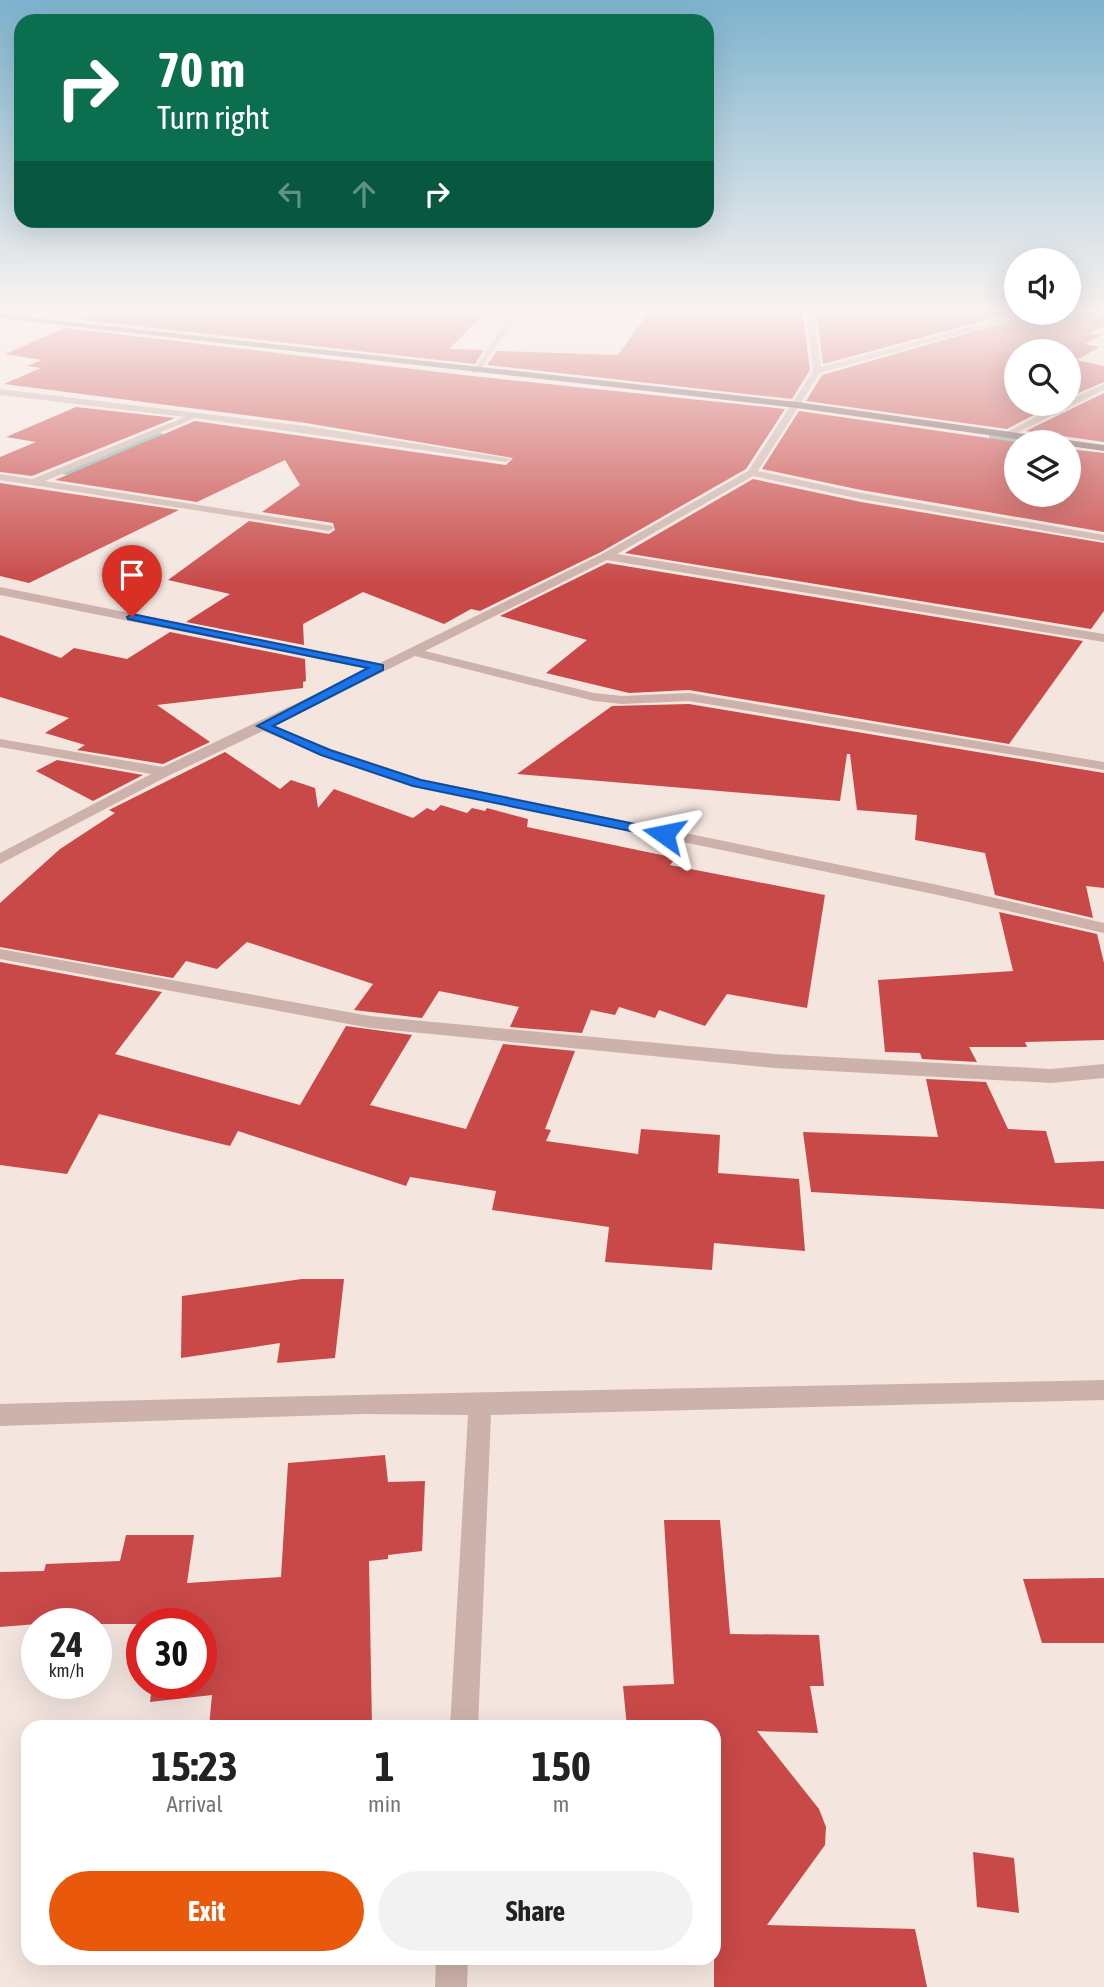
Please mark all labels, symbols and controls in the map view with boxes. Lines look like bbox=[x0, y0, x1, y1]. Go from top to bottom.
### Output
text: 70 m bbox=[157, 41, 245, 97]
icon: right bbox=[42, 42, 133, 133]
text: Turn right bbox=[157, 99, 270, 136]
icon: left bbox=[272, 175, 310, 213]
icon: ahead bbox=[345, 175, 383, 213]
icon: right bbox=[418, 175, 456, 213]
map controls bbox=[1004, 248, 1081, 507]
button: sound bbox=[1004, 248, 1081, 325]
button: search bbox=[1004, 339, 1081, 416]
button: layers bbox=[1004, 430, 1081, 507]
pin bbox=[102, 545, 162, 617]
icon: arrive bbox=[113, 556, 151, 594]
position arrow bbox=[627, 797, 701, 871]
speed limit sign: 30 bbox=[126, 1608, 217, 1699]
text: 24 bbox=[50, 1624, 83, 1664]
text: km/h bbox=[49, 1660, 84, 1681]
text: 15:23 bbox=[151, 1742, 238, 1790]
text: 1 bbox=[375, 1742, 394, 1790]
text: 150 bbox=[531, 1742, 591, 1790]
text: Arrival bbox=[166, 1791, 223, 1817]
text: min bbox=[368, 1791, 401, 1817]
text: m bbox=[553, 1791, 569, 1817]
button: Exit bbox=[49, 1871, 364, 1951]
button: Share bbox=[378, 1871, 693, 1951]

